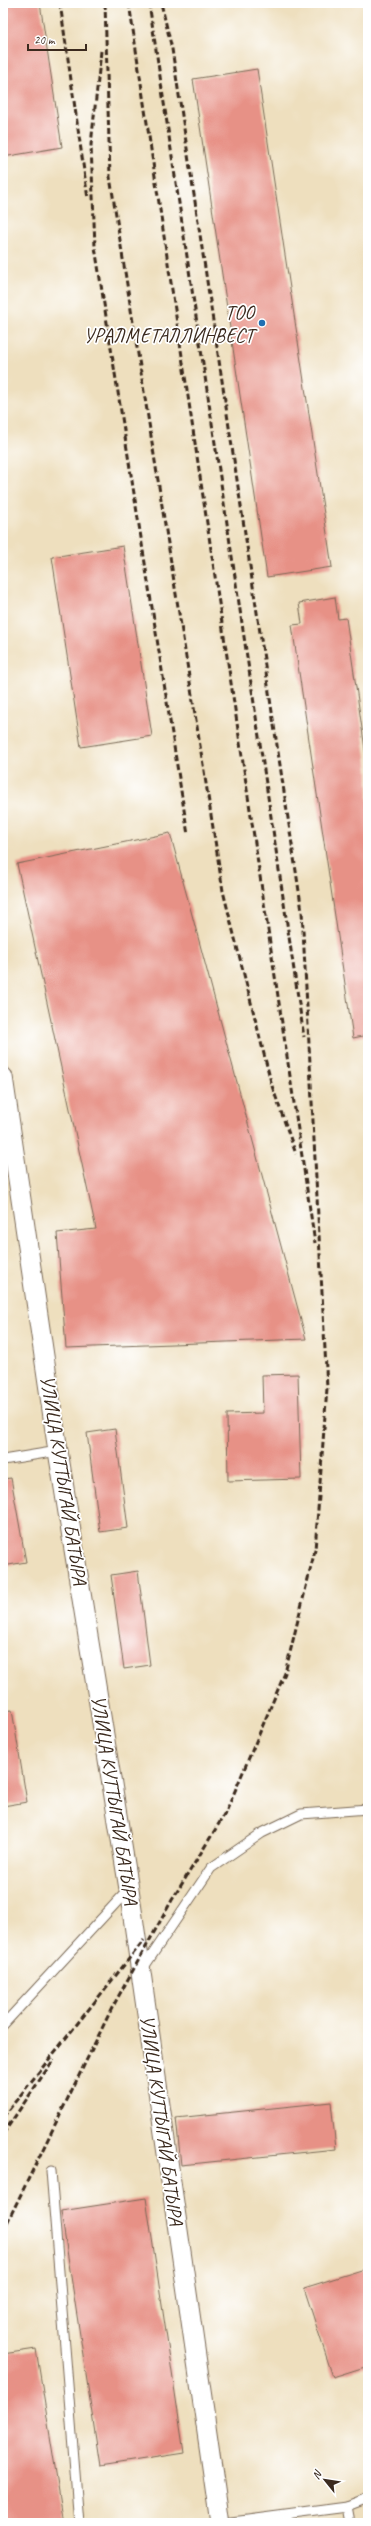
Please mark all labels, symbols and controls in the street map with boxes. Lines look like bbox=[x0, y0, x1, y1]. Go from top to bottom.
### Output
scale bar bbox=[28, 26, 86, 52]
text: 20 m bbox=[34, 32, 56, 48]
place label: ТОО УРАЛМЕТАЛЛИНВЕСТ bbox=[83, 300, 258, 348]
marker: ТОО УРАЛМЕТАЛЛИНВЕСТ bbox=[257, 318, 267, 328]
street label: УЛИЦА КУТТЫГАЙ БАТЫРА bbox=[35, 1374, 93, 1588]
street label: УЛИЦА КУТТЫГАЙ БАТЫРА bbox=[86, 1694, 144, 1908]
street label: УЛИЦА КУТТЫГАЙ БАТЫРА bbox=[134, 2013, 189, 2228]
north arrow bbox=[305, 2460, 345, 2500]
text: N bbox=[309, 2467, 325, 2481]

